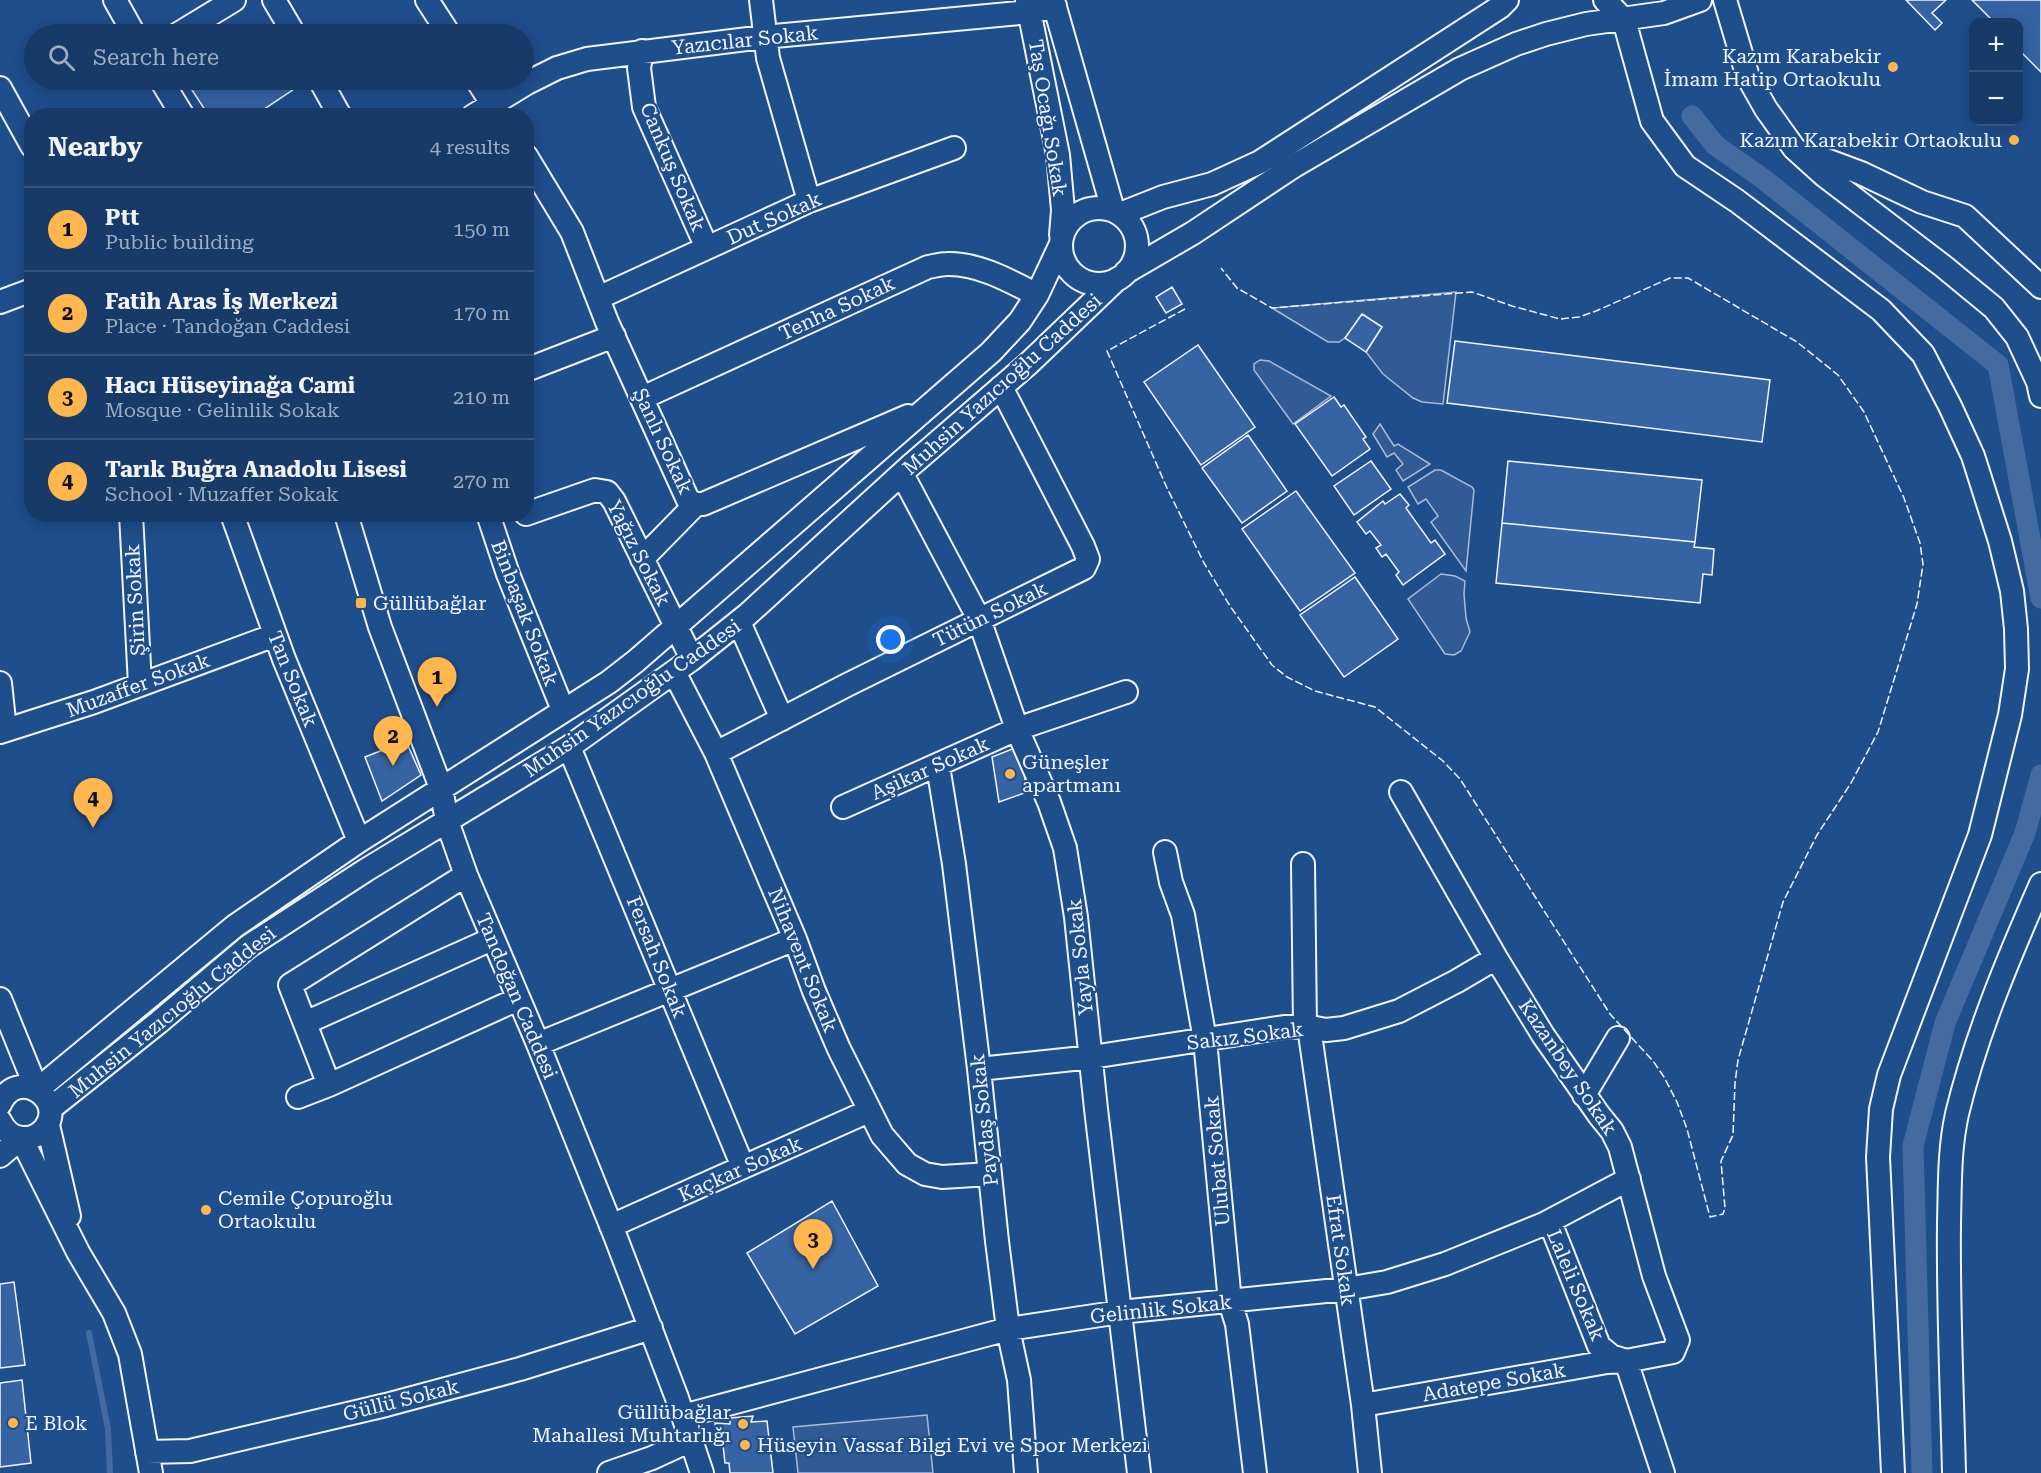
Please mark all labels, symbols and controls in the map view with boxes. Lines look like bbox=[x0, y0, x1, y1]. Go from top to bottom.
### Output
map controls bbox=[1969, 18, 2023, 126]
button: + bbox=[1969, 18, 2023, 72]
street label: Yazıcılar Sokak bbox=[671, 20, 820, 60]
search box bbox=[24, 24, 534, 90]
street label: Taş Ocağı Sokak bbox=[1024, 38, 1072, 199]
icon: search bbox=[45, 41, 78, 74]
place label: Kazım Karabekir İmam Hatip Ortaokulu bbox=[1664, 44, 1882, 91]
text: Search here bbox=[93, 45, 219, 70]
marker: Kazım Karabekir İmam Hatip Ortaokulu bbox=[1886, 60, 1900, 74]
button: − bbox=[1969, 72, 2023, 126]
street label: Cankuş Sokak bbox=[635, 99, 711, 235]
place label: Kazım Karabekir Ortaokulu bbox=[1740, 128, 2003, 152]
text: Nearby bbox=[48, 132, 142, 162]
marker: Kazım Karabekir Ortaokulu bbox=[2007, 133, 2021, 147]
text: 4 results bbox=[430, 135, 510, 159]
street label: Dut Sokak bbox=[723, 186, 825, 250]
text: Ptt bbox=[105, 205, 139, 230]
text: 1 bbox=[62, 217, 73, 241]
text: 150 m bbox=[453, 217, 510, 241]
text: Public building bbox=[105, 230, 254, 254]
street label: Tenha Sokak bbox=[775, 271, 899, 345]
street label: Muhsin Yazıcıoğlu Caddesi bbox=[898, 288, 1106, 480]
text: Fatih Aras İş Merkezi bbox=[105, 289, 338, 314]
text: 2 bbox=[62, 301, 73, 325]
text: 170 m bbox=[453, 301, 510, 325]
text: Place · Tandoğan Caddesi bbox=[105, 314, 350, 338]
text: Hacı Hüseyinağa Cami bbox=[105, 373, 355, 398]
street label: Şanlı Sokak bbox=[628, 384, 698, 498]
text: 3 bbox=[62, 385, 73, 409]
text: 210 m bbox=[453, 385, 510, 409]
text: Mosque · Gelinlik Sokak bbox=[105, 398, 340, 422]
text: Tarık Buğra Anadolu Lisesi bbox=[105, 457, 407, 482]
text: 4 bbox=[62, 469, 73, 493]
text: 270 m bbox=[453, 469, 510, 493]
text: School · Muzaffer Sokak bbox=[105, 482, 339, 506]
street label: Yağız Sokak bbox=[602, 496, 676, 610]
street label: Binbaşak Sokak bbox=[486, 537, 564, 690]
street label: Şirin Sokak bbox=[120, 543, 150, 657]
street label: Tütün Sokak bbox=[929, 576, 1051, 652]
place label: Güllübağlar bbox=[373, 591, 487, 615]
marker: Güllübağlar bbox=[354, 596, 368, 610]
street label: Muhsin Yazıcıoğlu Caddesi bbox=[519, 614, 745, 782]
your location bbox=[876, 625, 905, 654]
street label: Tan Sokak bbox=[263, 627, 323, 731]
street label: Muzaffer Sokak bbox=[63, 648, 213, 722]
pin: 1 bbox=[418, 658, 456, 707]
pin: 2 bbox=[374, 716, 412, 766]
street label: Aşikar Sokak bbox=[867, 731, 993, 805]
place label: Güneşler apartmanı bbox=[1022, 750, 1121, 797]
marker: Güneşler apartmanı bbox=[1003, 767, 1017, 781]
pin: 4 bbox=[74, 778, 112, 828]
street label: Nihavent Sokak bbox=[763, 884, 843, 1036]
street label: Fersah Sokak bbox=[622, 893, 692, 1022]
street label: Yayla Sokak bbox=[1062, 897, 1098, 1016]
street label: Tandoğan Caddesi bbox=[471, 909, 563, 1083]
street label: Muhsin Yazıcıoğlu Caddesi bbox=[64, 921, 280, 1103]
street label: Kazanbey Sokak bbox=[1514, 994, 1623, 1140]
street label: Sakız Sokak bbox=[1185, 1017, 1305, 1055]
street label: Paydaş Sokak bbox=[965, 1052, 1003, 1187]
street label: Ulubat Sokak bbox=[1199, 1094, 1235, 1227]
street label: Kaçkar Sokak bbox=[674, 1131, 806, 1207]
place label: Cemile Çopuroğlu Ortaokulu bbox=[218, 1186, 393, 1233]
street label: Efrat Sokak bbox=[1321, 1193, 1361, 1308]
marker: Cemile Çopuroğlu Ortaokulu bbox=[199, 1203, 213, 1217]
pin: 3 bbox=[794, 1220, 832, 1269]
street label: Laleli Sokak bbox=[1542, 1226, 1610, 1345]
street label: Gelinlik Sokak bbox=[1089, 1290, 1234, 1328]
street label: Adatepe Sokak bbox=[1420, 1358, 1568, 1406]
street label: Güllü Sokak bbox=[340, 1374, 462, 1426]
place label: Güllübağlar Mahallesi Muhtarlığı bbox=[532, 1400, 731, 1447]
place label: E Blok bbox=[25, 1411, 88, 1435]
marker: E Blok bbox=[6, 1416, 20, 1430]
marker: Güllübağlar Mahallesi Muhtarlığı bbox=[736, 1417, 750, 1431]
place label: Hüseyin Vassaf Bilgi Evi ve Spor Merkezi bbox=[757, 1433, 1148, 1457]
marker: Hüseyin Vassaf Bilgi Evi ve Spor Merkezi bbox=[738, 1438, 752, 1452]

